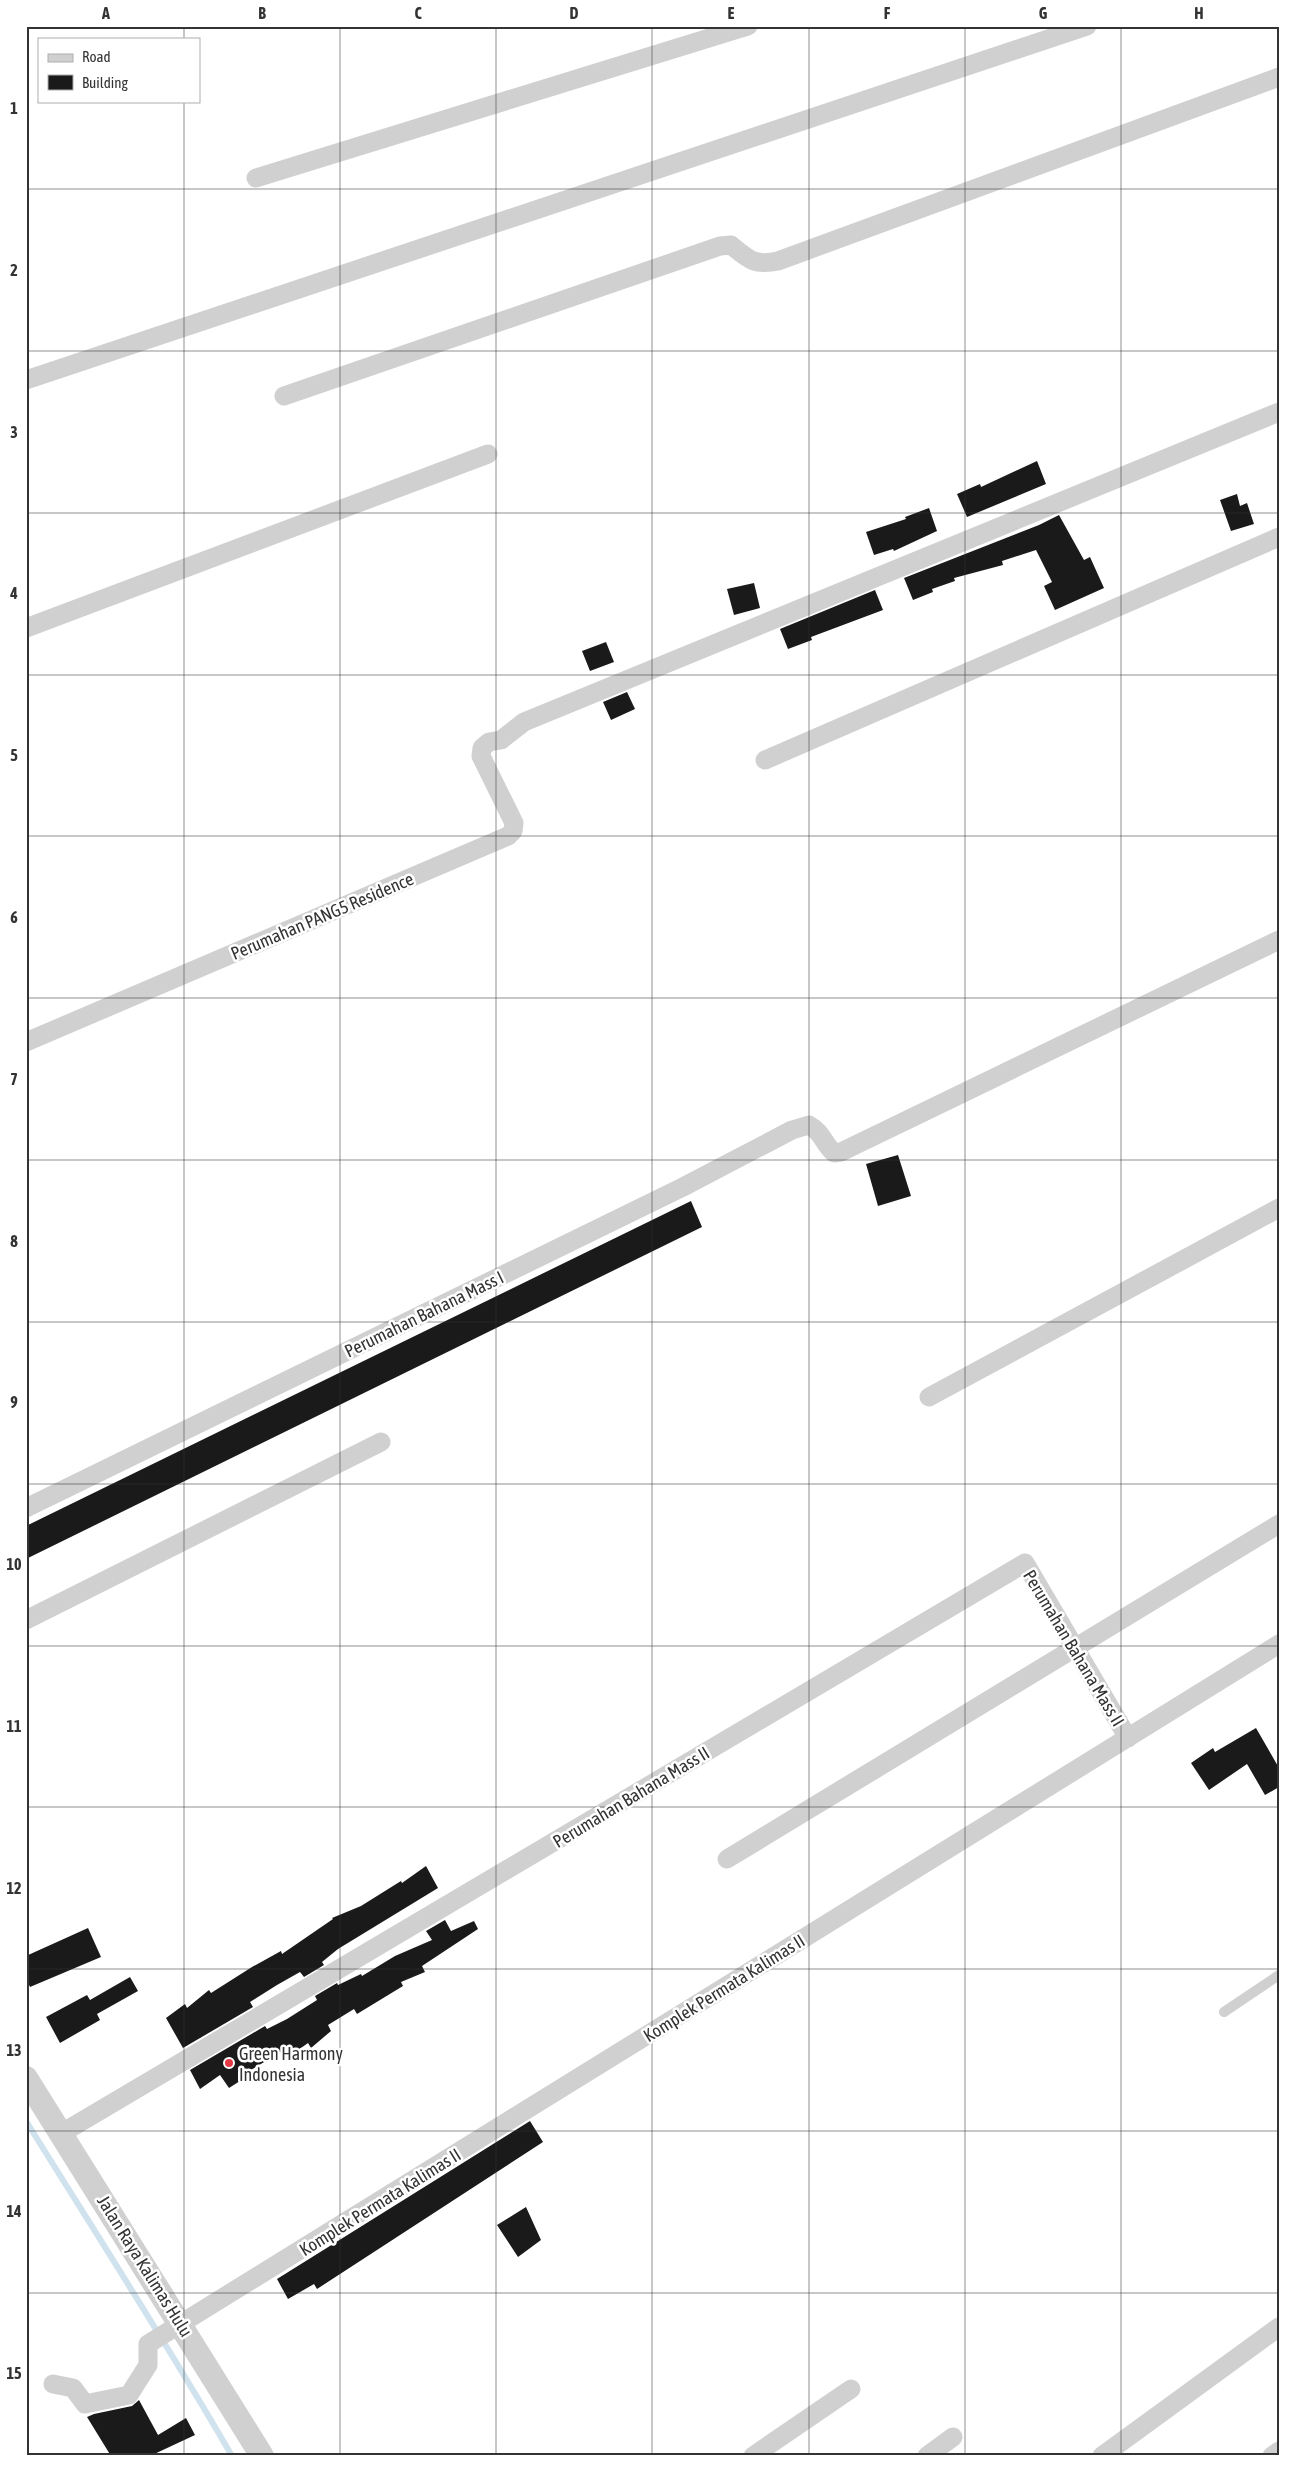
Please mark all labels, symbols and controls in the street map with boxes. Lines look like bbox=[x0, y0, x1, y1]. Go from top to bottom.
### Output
text: A bbox=[101, 4, 110, 22]
text: B bbox=[258, 4, 266, 22]
text: C bbox=[414, 4, 422, 22]
text: D bbox=[570, 4, 579, 22]
text: E bbox=[728, 4, 735, 22]
text: F bbox=[884, 4, 891, 22]
text: G bbox=[1039, 4, 1048, 22]
text: H bbox=[1194, 4, 1204, 22]
legend bbox=[38, 38, 200, 102]
text: Road bbox=[82, 48, 111, 65]
text: Building bbox=[82, 74, 128, 91]
text: 1 bbox=[10, 99, 18, 117]
text: 2 bbox=[10, 261, 18, 279]
text: 3 bbox=[10, 423, 18, 441]
text: 4 bbox=[9, 584, 18, 602]
text: 5 bbox=[10, 746, 18, 764]
street label: Perumahan PANG5 Residence bbox=[228, 868, 416, 964]
text: 6 bbox=[10, 908, 18, 926]
text: 7 bbox=[10, 1070, 18, 1088]
text: 8 bbox=[10, 1232, 18, 1250]
street label: Perumahan Bahana Mass I bbox=[341, 1266, 507, 1362]
text: 9 bbox=[10, 1393, 18, 1411]
text: 10 bbox=[6, 1555, 22, 1573]
street label: Perumahan Bahana Mass II bbox=[1019, 1566, 1129, 1730]
text: 11 bbox=[6, 1717, 22, 1735]
street label: Perumahan Bahana Mass II bbox=[549, 1742, 713, 1852]
text: 12 bbox=[6, 1879, 22, 1897]
street label: Komplek Permata Kalimas II bbox=[640, 1930, 808, 2046]
text: 13 bbox=[6, 2041, 22, 2059]
place label: Green Harmony Indonesia bbox=[239, 2043, 343, 2085]
marker: Green Harmony Indonesia bbox=[223, 2057, 235, 2069]
street label: Komplek Permata Kalimas II bbox=[296, 2144, 464, 2260]
street label: Jalan Raya Kalimas Hulu bbox=[93, 2192, 197, 2340]
text: 14 bbox=[6, 2202, 22, 2220]
text: 15 bbox=[6, 2364, 22, 2382]

